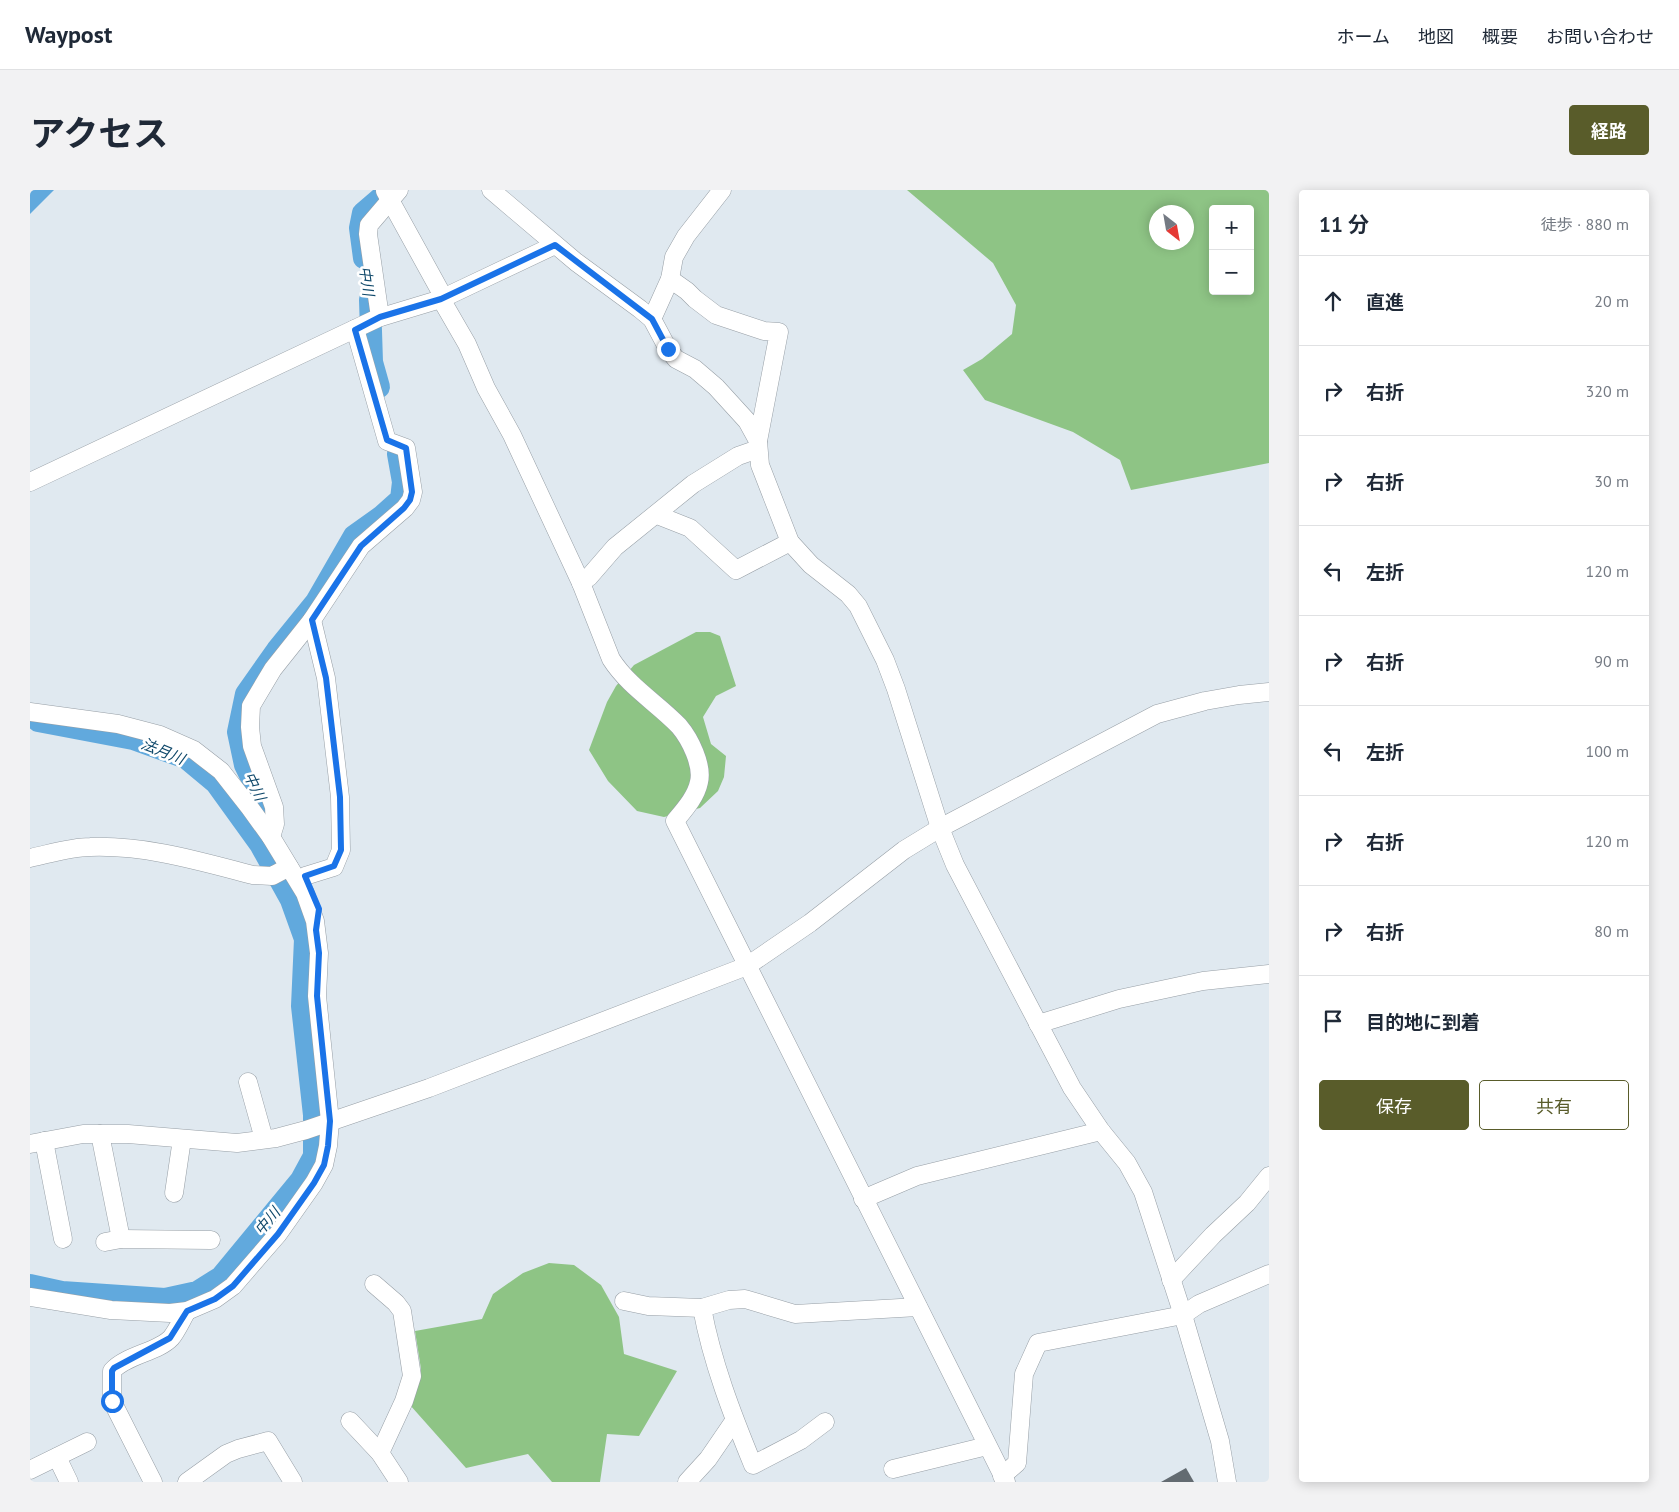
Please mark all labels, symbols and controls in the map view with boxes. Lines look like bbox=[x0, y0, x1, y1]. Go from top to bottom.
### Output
text: Waypost bbox=[25, 19, 112, 50]
text: ホーム bbox=[1337, 25, 1390, 48]
text: 地図 bbox=[1418, 25, 1454, 48]
text: 概要 bbox=[1482, 25, 1518, 48]
text: お問い合わせ bbox=[1546, 25, 1654, 48]
button: 経路 bbox=[1569, 105, 1649, 155]
text: アクセス bbox=[30, 110, 168, 156]
north arrow bbox=[1149, 205, 1194, 250]
map controls bbox=[1209, 205, 1254, 295]
button: + bbox=[1209, 205, 1254, 250]
text: 11 分 bbox=[1319, 211, 1369, 238]
text: 徒歩 · 880 m bbox=[1541, 214, 1629, 234]
button: − bbox=[1209, 250, 1254, 295]
water label: 中川 bbox=[356, 265, 379, 299]
icon: ahead bbox=[1319, 287, 1347, 315]
text: 直進 bbox=[1366, 290, 1404, 314]
text: 20 m bbox=[1594, 291, 1629, 311]
route end bbox=[657, 338, 680, 361]
icon: right bbox=[1319, 377, 1347, 405]
text: 右折 bbox=[1366, 380, 1404, 404]
text: 320 m bbox=[1586, 381, 1629, 401]
icon: right bbox=[1319, 467, 1347, 495]
text: 右折 bbox=[1366, 470, 1404, 494]
text: 30 m bbox=[1594, 471, 1629, 491]
icon: left bbox=[1319, 557, 1347, 585]
text: 左折 bbox=[1366, 560, 1404, 584]
text: 120 m bbox=[1586, 561, 1629, 581]
icon: right bbox=[1319, 647, 1347, 675]
text: 右折 bbox=[1366, 650, 1404, 674]
text: 90 m bbox=[1594, 651, 1629, 671]
water label: 法月川 bbox=[139, 734, 189, 769]
icon: left bbox=[1319, 737, 1347, 765]
text: 左折 bbox=[1366, 740, 1404, 764]
text: 100 m bbox=[1586, 741, 1629, 761]
water label: 中川 bbox=[240, 768, 271, 805]
icon: right bbox=[1319, 827, 1347, 855]
text: 右折 bbox=[1366, 830, 1404, 854]
text: 120 m bbox=[1586, 831, 1629, 851]
icon: right bbox=[1319, 917, 1347, 945]
text: 右折 bbox=[1366, 920, 1404, 944]
text: 80 m bbox=[1594, 921, 1629, 941]
icon: arrive bbox=[1319, 1007, 1347, 1035]
text: 目的地に到着 bbox=[1366, 1010, 1480, 1034]
button: 保存 bbox=[1319, 1080, 1469, 1130]
button: 共有 bbox=[1479, 1080, 1629, 1130]
water label: 中川 bbox=[250, 1202, 285, 1239]
route start bbox=[101, 1390, 124, 1413]

